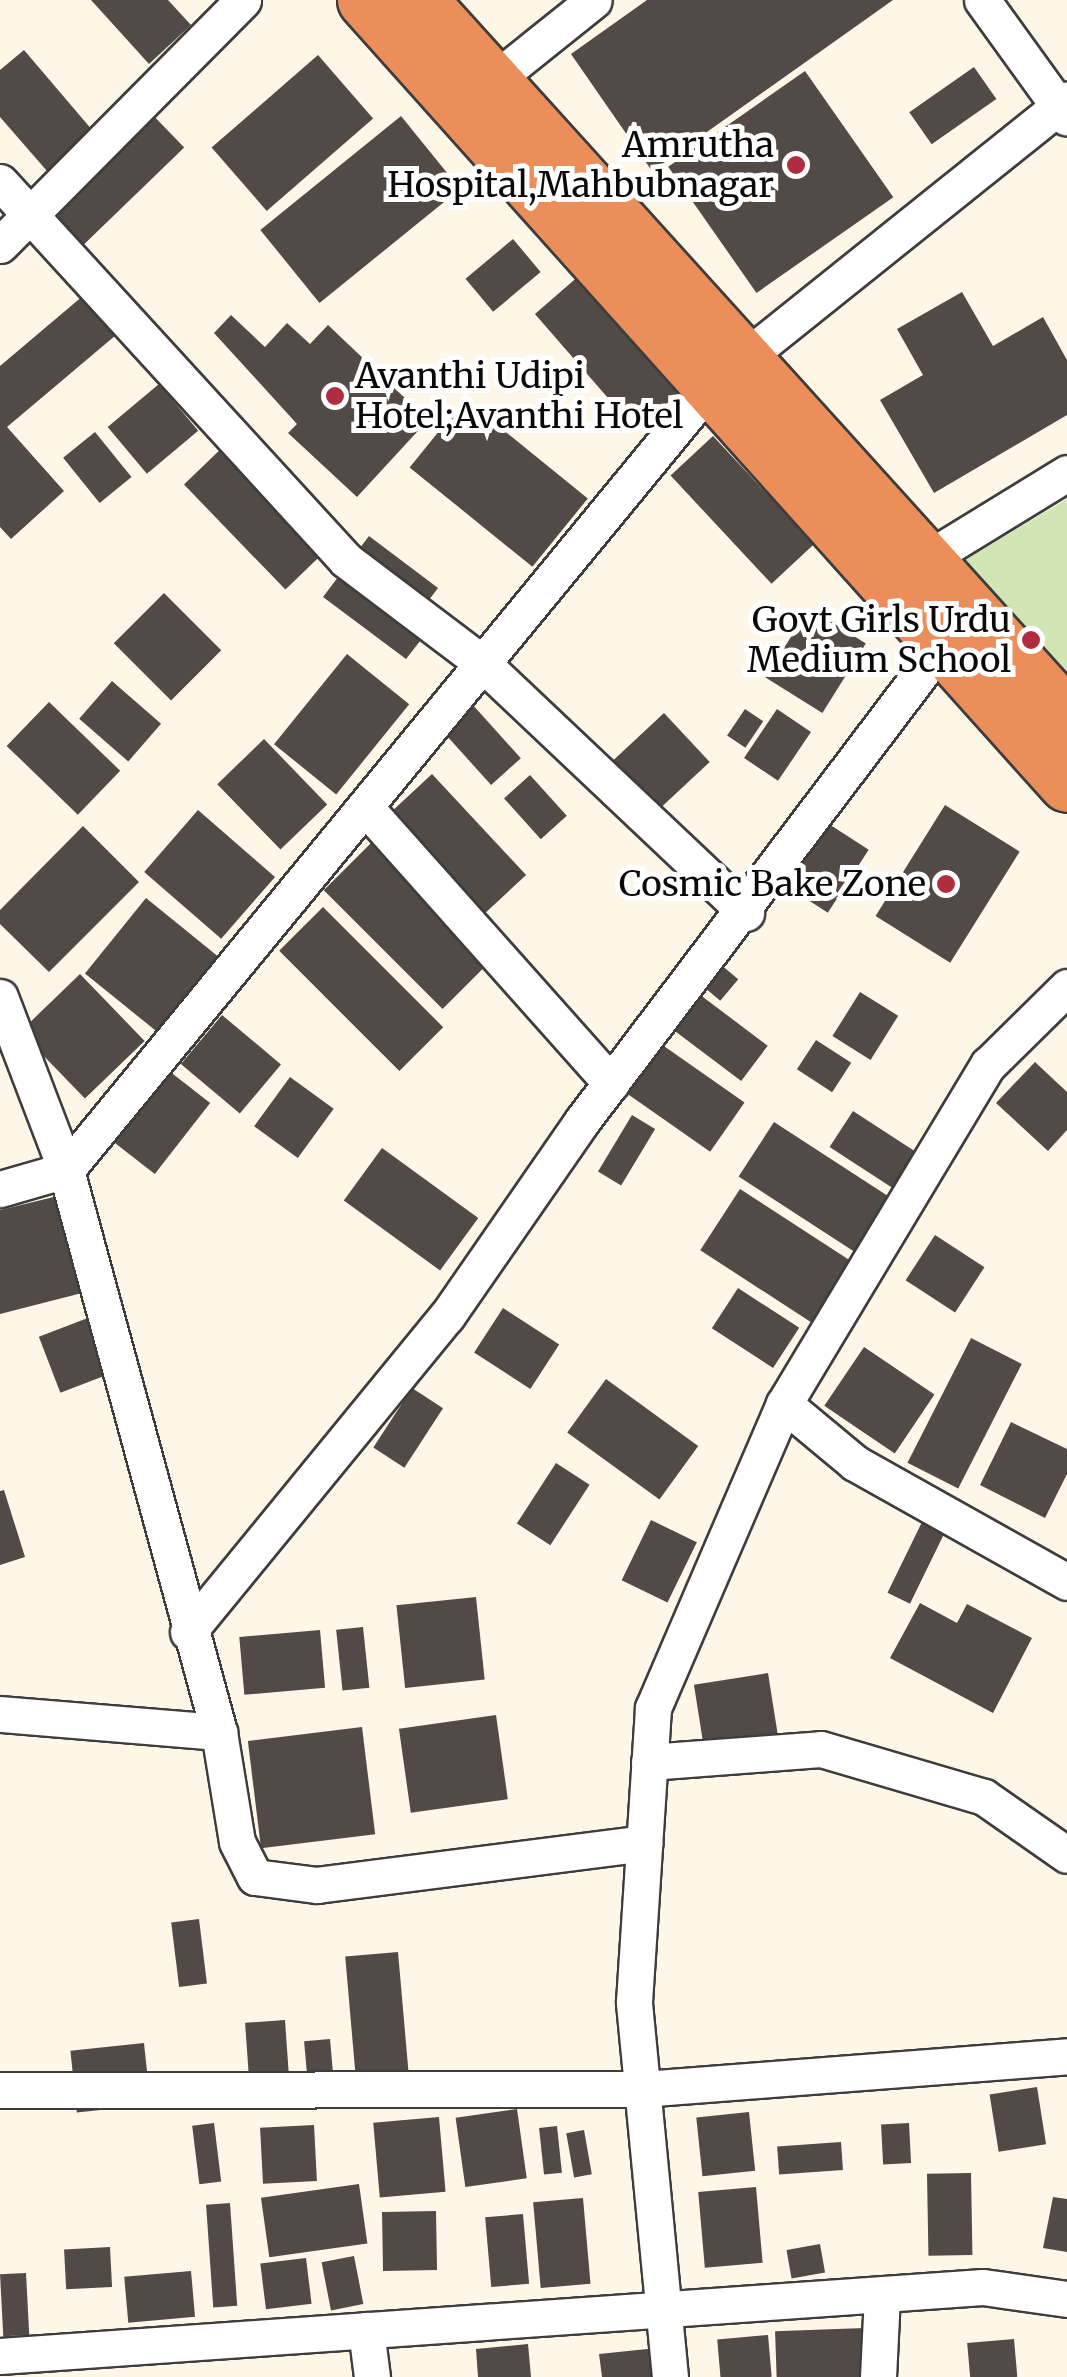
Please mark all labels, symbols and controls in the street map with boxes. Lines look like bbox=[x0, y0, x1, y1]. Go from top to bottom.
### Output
place label: Amrutha Hospital,Mahbubnagar bbox=[387, 124, 774, 206]
marker: Amrutha Hospital,Mahbubnagar bbox=[783, 152, 809, 178]
place label: Avanthi Udipi Hotel;Avanthi Hotel bbox=[355, 355, 683, 437]
marker: Avanthi Udipi Hotel;Avanthi Hotel bbox=[324, 385, 346, 407]
place label: Govt Girls Urdu Medium School bbox=[747, 599, 1011, 681]
marker: Govt Girls Urdu Medium School bbox=[1020, 629, 1042, 651]
place label: Cosmic Bake Zone bbox=[619, 863, 926, 905]
marker: Cosmic Bake Zone bbox=[935, 873, 957, 895]

